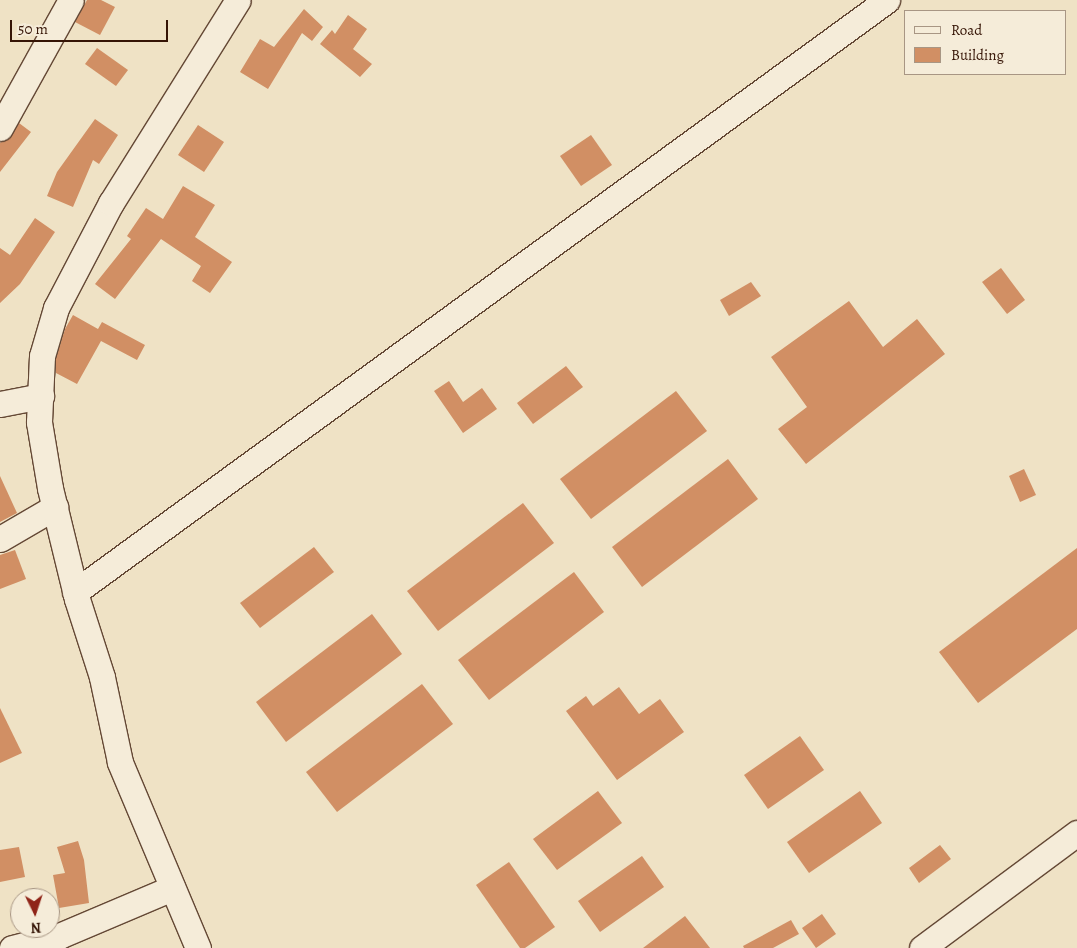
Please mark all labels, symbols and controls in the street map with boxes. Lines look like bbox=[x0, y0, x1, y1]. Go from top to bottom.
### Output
scale bar bbox=[12, 10, 170, 42]
legend bbox=[904, 10, 1067, 75]
text: 50 m bbox=[18, 19, 48, 39]
text: Road bbox=[951, 20, 982, 40]
text: Building bbox=[951, 45, 1004, 65]
north arrow bbox=[10, 888, 60, 938]
text: N bbox=[30, 918, 42, 937]

